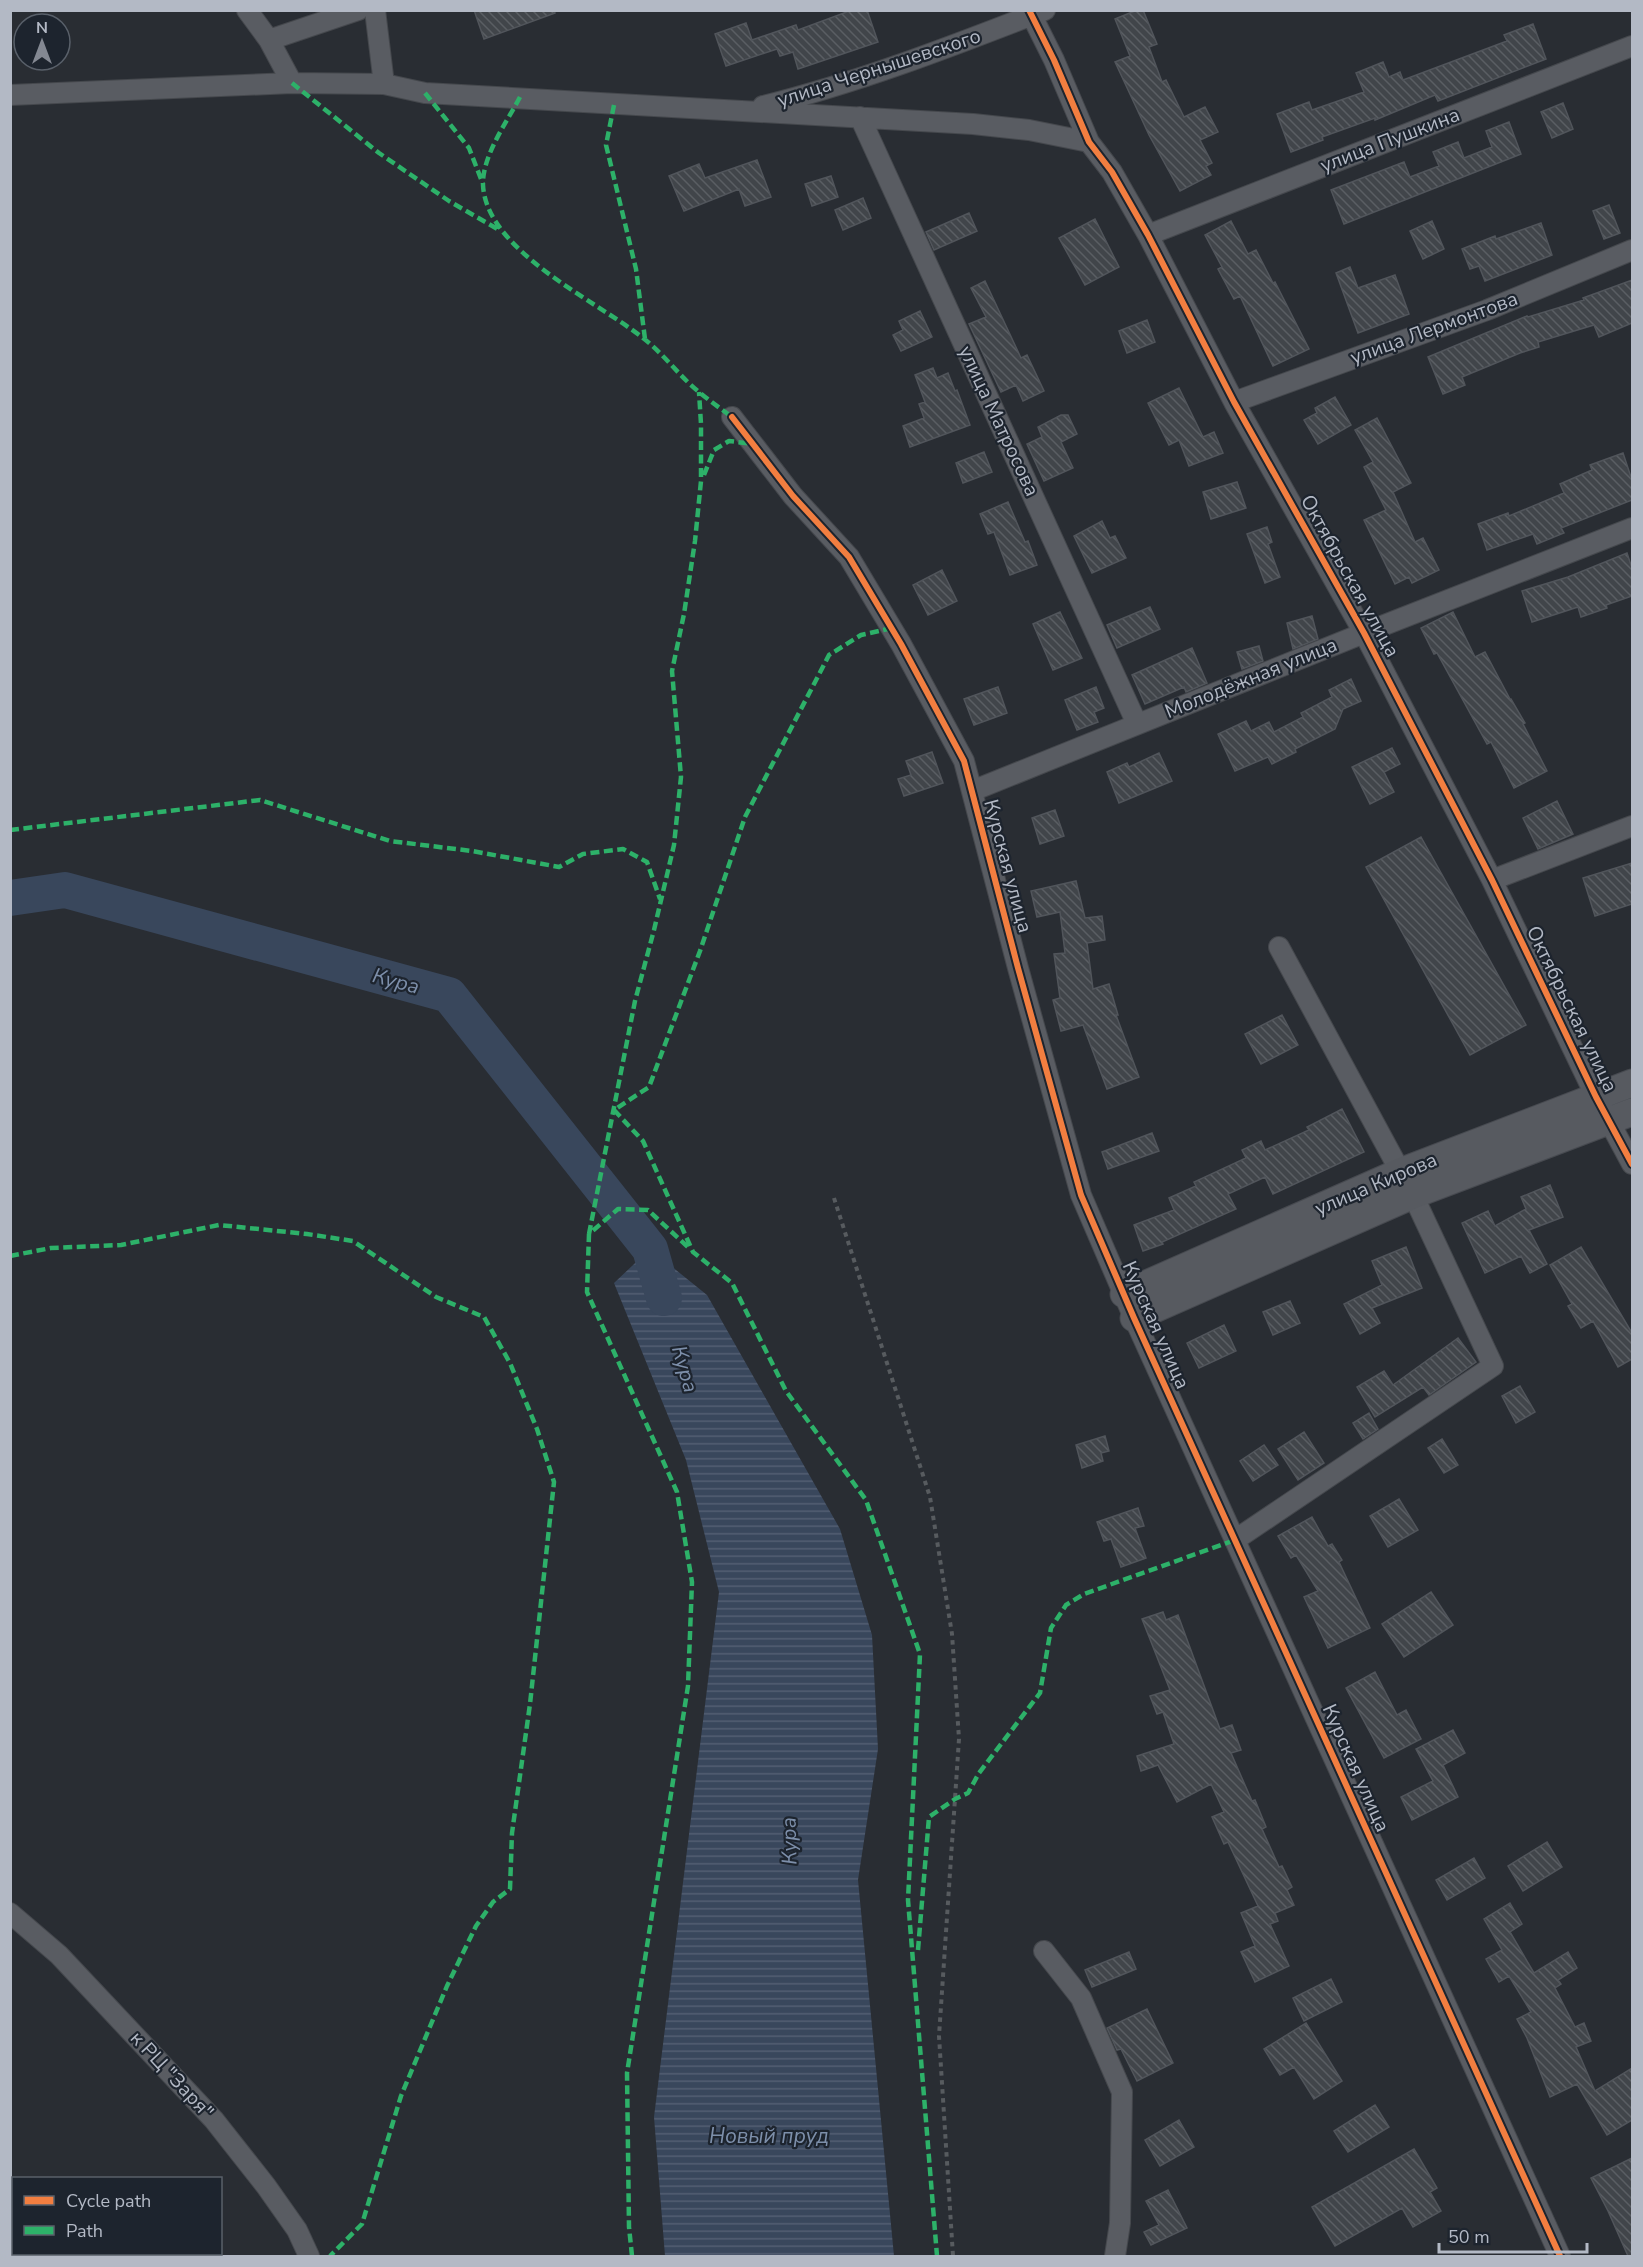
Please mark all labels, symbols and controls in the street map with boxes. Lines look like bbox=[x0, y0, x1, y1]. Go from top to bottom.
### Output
north arrow bbox=[12, 12, 72, 72]
text: N bbox=[36, 17, 48, 39]
street label: улица Чернышевского bbox=[774, 22, 984, 114]
street label: улица Пушкина bbox=[1316, 101, 1464, 179]
street label: улица Лермонтова bbox=[1346, 285, 1522, 371]
street label: улица Матросова bbox=[952, 341, 1046, 501]
street label: Октябрьская улица bbox=[1294, 490, 1406, 662]
street label: Молодёжная улица bbox=[1161, 631, 1341, 725]
street label: Курская улица bbox=[977, 796, 1039, 936]
street label: Октябрьская улица bbox=[1520, 921, 1624, 1097]
water label: Кура bbox=[369, 961, 423, 1001]
street label: улица Кирова bbox=[1311, 1146, 1441, 1222]
street label: Курская улица bbox=[1116, 1257, 1196, 1393]
water label: Кура bbox=[665, 1342, 705, 1396]
street label: Курская улица bbox=[1316, 1700, 1396, 1836]
water label: Кура bbox=[775, 1817, 803, 1865]
street label: к РЦ "Заря" bbox=[124, 2025, 220, 2125]
water label: Новый пруд bbox=[709, 2122, 829, 2150]
legend bbox=[12, 2177, 222, 2255]
text: Cycle path bbox=[66, 2189, 151, 2213]
scale bar bbox=[1439, 2216, 1588, 2254]
text: Path bbox=[66, 2219, 103, 2243]
text: 50 m bbox=[1448, 2225, 1490, 2249]

